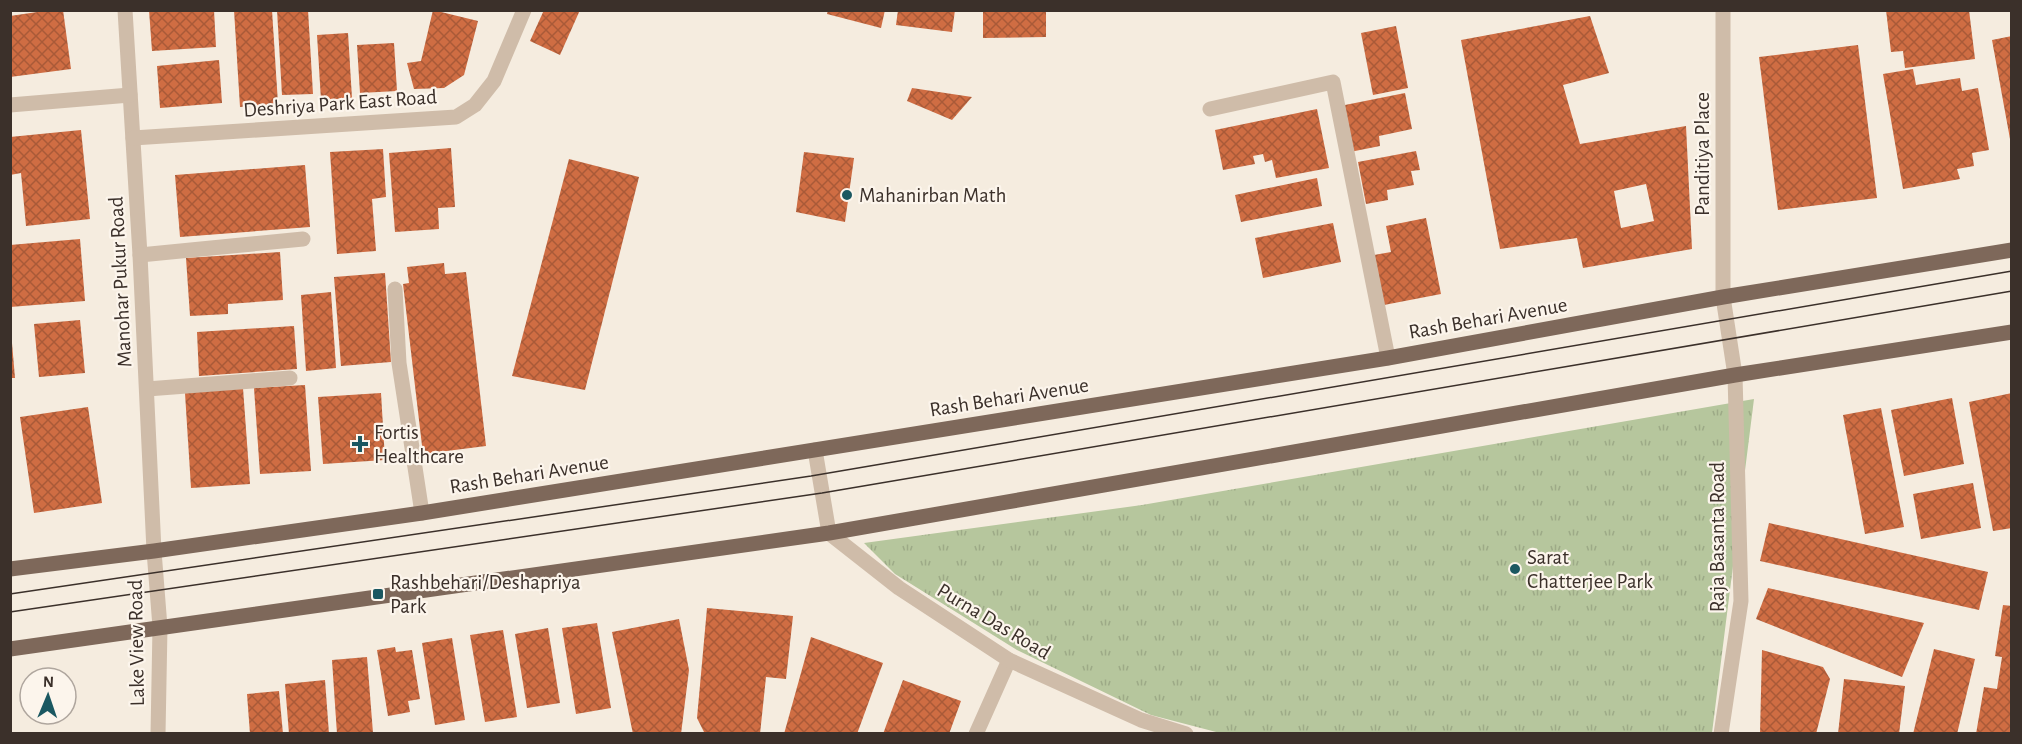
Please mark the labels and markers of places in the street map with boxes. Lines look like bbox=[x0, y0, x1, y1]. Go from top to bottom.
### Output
place label: Mahanirban Math bbox=[859, 185, 1006, 206]
marker: Mahanirban Math bbox=[840, 188, 854, 202]
place label: Fortis Healthcare bbox=[374, 422, 464, 467]
marker: Fortis Healthcare bbox=[351, 435, 369, 453]
place label: Sarat Chatterjee Park bbox=[1527, 547, 1653, 592]
marker: Sarat Chatterjee Park bbox=[1508, 562, 1522, 576]
place label: Rashbehari/Deshapriya Park bbox=[390, 572, 581, 617]
marker: Rashbehari/Deshapriya Park bbox=[371, 587, 385, 601]

